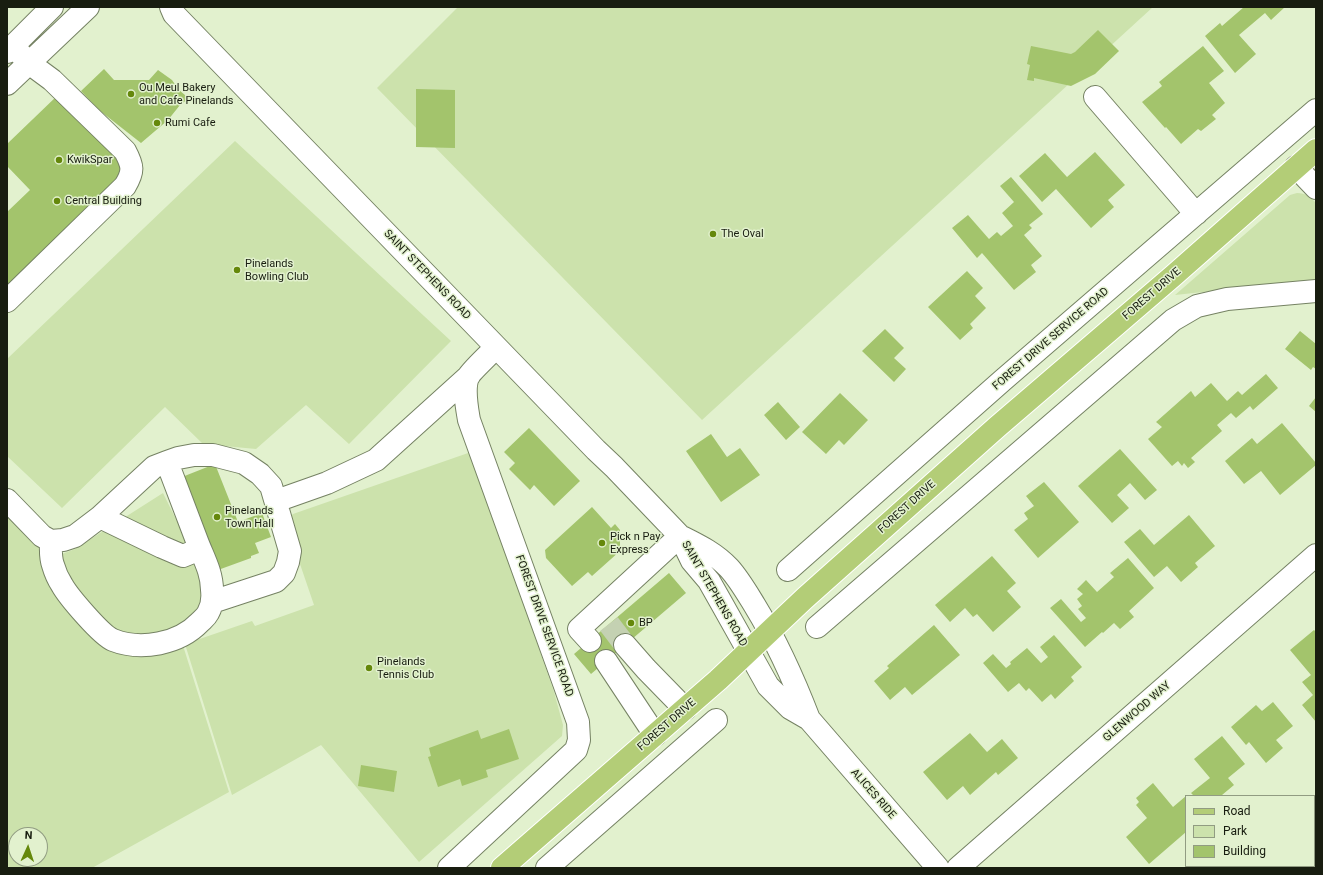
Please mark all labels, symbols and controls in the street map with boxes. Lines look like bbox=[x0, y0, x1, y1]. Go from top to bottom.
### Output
place label: Ou Meul Bakery and Cafe Pinelands bbox=[139, 81, 234, 107]
marker: Ou Meul Bakery and Cafe Pinelands bbox=[126, 89, 136, 99]
place label: Rumi Cafe bbox=[165, 116, 216, 130]
marker: Rumi Cafe bbox=[152, 118, 162, 128]
place label: KwikSpar bbox=[67, 153, 112, 167]
marker: KwikSpar bbox=[54, 155, 64, 165]
place label: Central Building bbox=[65, 194, 142, 208]
marker: Central Building bbox=[52, 196, 62, 206]
street label: SAINT STEPHENS ROAD bbox=[381, 227, 473, 323]
place label: The Oval bbox=[721, 227, 764, 241]
marker: The Oval bbox=[708, 229, 718, 239]
place label: Pinelands Bowling Club bbox=[245, 257, 309, 283]
marker: Pinelands Bowling Club bbox=[232, 265, 242, 275]
street label: FOREST DRIVE bbox=[1120, 265, 1184, 323]
street label: FOREST DRIVE SERVICE ROAD bbox=[990, 285, 1112, 393]
street label: FOREST DRIVE bbox=[876, 478, 938, 536]
place label: Pinelands Town Hall bbox=[225, 504, 274, 530]
marker: Pinelands Town Hall bbox=[212, 512, 222, 522]
place label: Pick n Pay Express bbox=[610, 530, 660, 556]
marker: Pick n Pay Express bbox=[597, 538, 607, 548]
street label: SAINT STEPHENS ROAD bbox=[678, 539, 750, 649]
street label: FOREST DRIVE SERVICE ROAD bbox=[512, 553, 576, 699]
place label: BP bbox=[639, 616, 653, 630]
marker: BP bbox=[626, 618, 636, 628]
place label: Pinelands Tennis Club bbox=[377, 655, 434, 681]
marker: Pinelands Tennis Club bbox=[364, 663, 374, 673]
street label: GLENWOOD WAY bbox=[1101, 679, 1173, 745]
street label: FOREST DRIVE bbox=[635, 696, 699, 754]
street label: ALICES RIDE bbox=[848, 766, 898, 822]
legend bbox=[1185, 795, 1315, 867]
text: Road bbox=[1223, 804, 1251, 818]
text: Park bbox=[1223, 824, 1247, 838]
north arrow bbox=[8, 827, 48, 867]
text: N bbox=[24, 829, 33, 842]
text: Building bbox=[1223, 844, 1266, 858]

